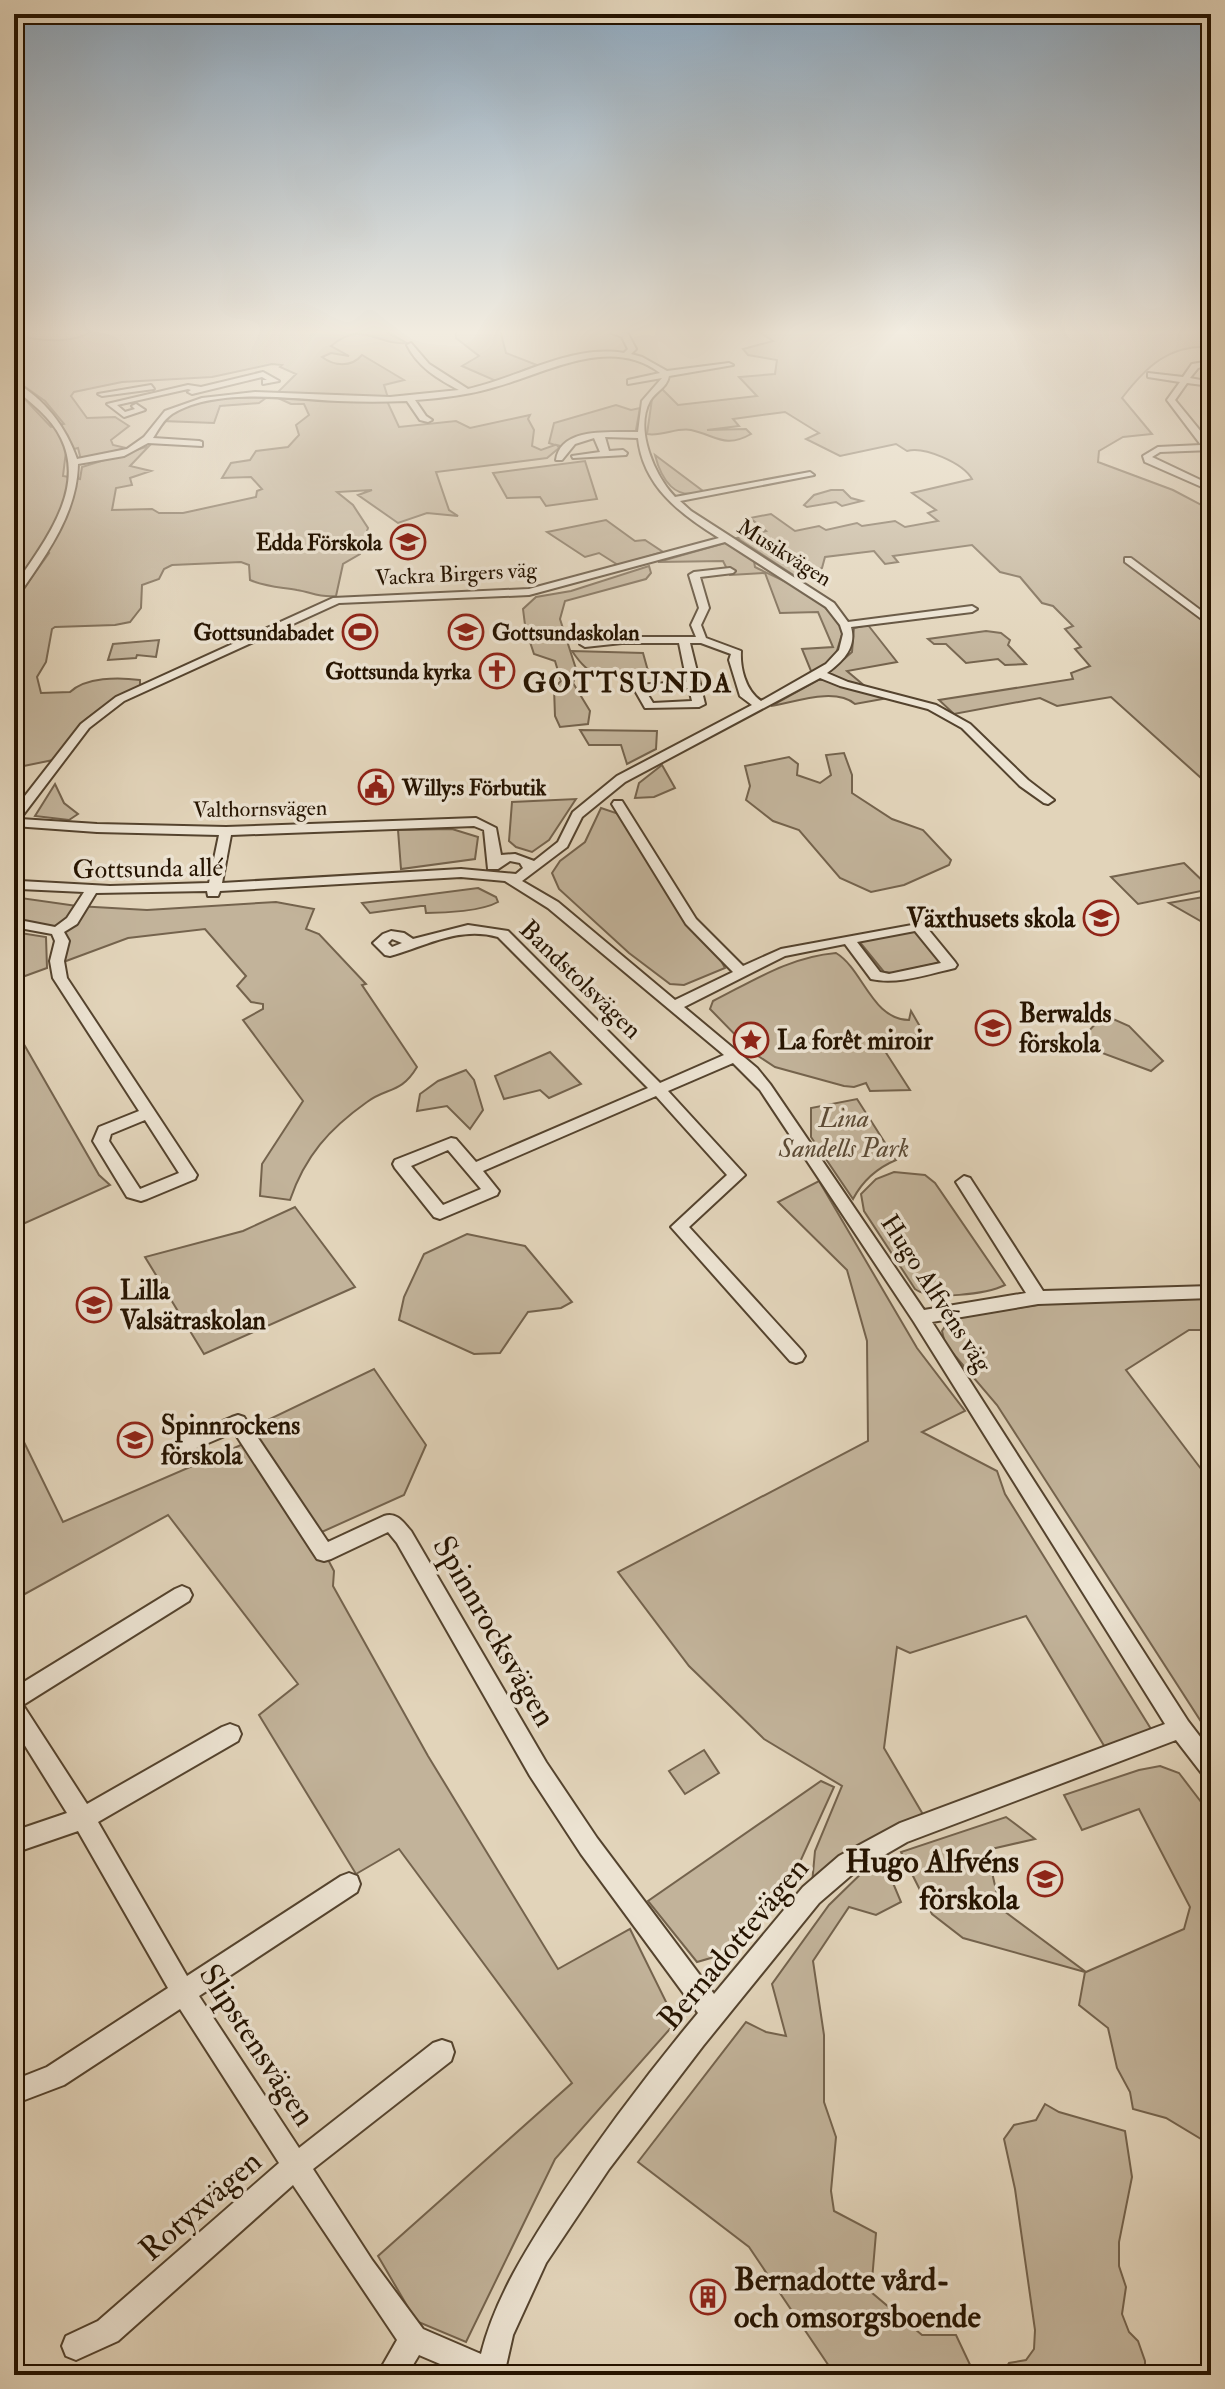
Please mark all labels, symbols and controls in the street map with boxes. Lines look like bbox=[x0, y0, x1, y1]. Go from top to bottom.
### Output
street label: Musikvägen bbox=[732, 513, 837, 593]
school or university icon: Edda Förskola bbox=[389, 523, 427, 561]
place label: Edda Förskola bbox=[256, 529, 383, 557]
street label: Vackra Birgers väg bbox=[374, 556, 539, 592]
sports icon: Gottsundabadet bbox=[341, 613, 379, 651]
school or university icon: Gottsundaskolan bbox=[447, 613, 485, 651]
place label: Gottsundabadet bbox=[194, 619, 335, 647]
place label: Gottsundaskolan bbox=[492, 619, 640, 647]
church icon: Gottsunda kyrka bbox=[478, 652, 516, 690]
place label: Gottsunda kyrka bbox=[325, 658, 472, 687]
district label: GOTTSUNDA bbox=[523, 666, 733, 701]
public building icon: Willy:s Förbutik bbox=[357, 768, 395, 806]
place label: Willy:s Förbutik bbox=[401, 774, 547, 803]
street label: Valthornsvägen bbox=[193, 794, 327, 824]
street label: Gottsunda allé bbox=[72, 852, 224, 886]
school or university icon: Växthusets skola bbox=[1082, 899, 1120, 937]
place label: Växthusets skola bbox=[905, 903, 1076, 935]
street label: Bandstolsvägen bbox=[512, 913, 648, 1046]
place label: Berwalds förskola bbox=[1019, 998, 1112, 1060]
school or university icon: Berwalds förskola bbox=[974, 1009, 1012, 1047]
place icon: La forêt miroir bbox=[732, 1021, 770, 1059]
place label: La forêt miroir bbox=[777, 1025, 933, 1057]
park label: Lina Sandells Park bbox=[778, 1103, 909, 1165]
street label: Hugo Alfvéns väg bbox=[873, 1209, 1000, 1379]
place label: Lilla Valsätraskolan bbox=[119, 1275, 267, 1337]
school or university icon: Lilla Valsätraskolan bbox=[75, 1286, 113, 1324]
place label: Spinnrockens förskola bbox=[161, 1410, 300, 1472]
school or university icon: Spinnrockens förskola bbox=[116, 1421, 154, 1459]
street label: Spinnrocksvägen bbox=[423, 1529, 565, 1734]
place label: Hugo Alfvéns förskola bbox=[845, 1842, 1020, 1919]
street label: Bernadottevägen bbox=[650, 1849, 818, 2038]
school or university icon: Hugo Alfvéns förskola bbox=[1026, 1860, 1064, 1898]
street label: Slipstensvägen bbox=[190, 1957, 324, 2134]
street label: Rotyxvägen bbox=[131, 2142, 270, 2270]
place label: Bernadotte vård- och omsorgsboende bbox=[734, 2260, 982, 2337]
building icon: Bernadotte vård- och omsorgsboende bbox=[689, 2278, 727, 2316]

